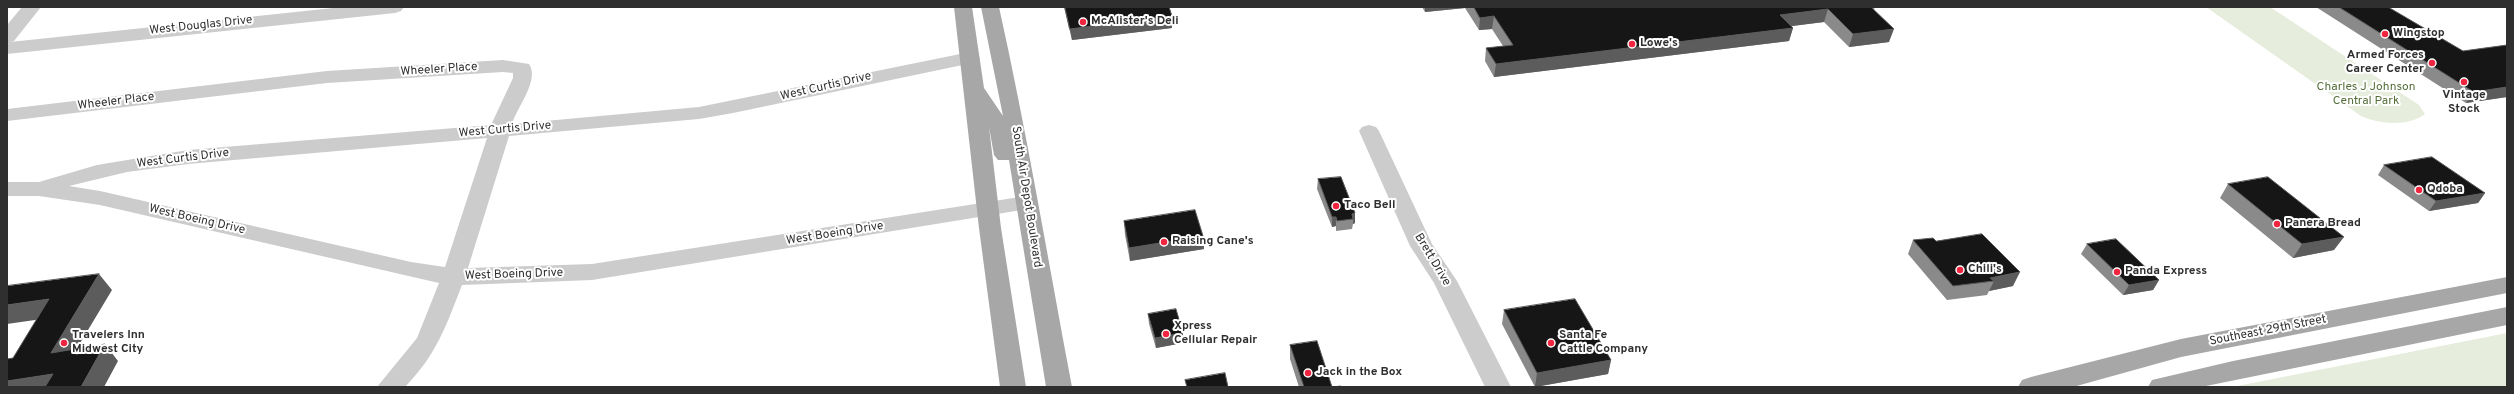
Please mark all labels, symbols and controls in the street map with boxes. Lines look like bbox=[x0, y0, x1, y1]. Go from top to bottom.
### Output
street label: West Douglas Drive bbox=[149, 13, 253, 39]
place label: McAlister's Deli bbox=[1091, 15, 1179, 29]
marker: McAlister's Deli bbox=[1078, 17, 1088, 27]
place label: Wingstop bbox=[2393, 27, 2445, 41]
marker: Wingstop bbox=[2380, 29, 2390, 39]
place label: Lowe's bbox=[1640, 37, 1678, 51]
marker: Lowe's bbox=[1627, 39, 1637, 49]
place label: Armed Forces Career Center bbox=[2346, 49, 2424, 77]
marker: Armed Forces Career Center bbox=[2427, 58, 2437, 68]
street label: Wheeler Place bbox=[400, 60, 478, 80]
street label: West Curtis Drive bbox=[779, 70, 873, 104]
marker: Vintage Stock bbox=[2459, 77, 2469, 87]
park label: Charles J Johnson Central Park bbox=[2317, 81, 2415, 109]
place label: Vintage Stock bbox=[2442, 89, 2486, 117]
street label: Wheeler Place bbox=[77, 90, 155, 114]
street label: West Curtis Drive bbox=[458, 119, 552, 141]
street label: South Air Depot Boulevard bbox=[1008, 125, 1044, 269]
street label: West Curtis Drive bbox=[136, 146, 230, 172]
place label: Qdoba bbox=[2427, 183, 2463, 197]
marker: Qdoba bbox=[2414, 185, 2424, 195]
place label: Taco Bell bbox=[1344, 199, 1395, 213]
marker: Taco Bell bbox=[1331, 201, 1341, 211]
street label: West Boeing Drive bbox=[147, 202, 247, 238]
place label: Panera Bread bbox=[2285, 217, 2361, 231]
street label: West Boeing Drive bbox=[785, 219, 885, 249]
marker: Panera Bread bbox=[2272, 219, 2282, 229]
street label: Brett Drive bbox=[1411, 231, 1453, 289]
place label: Raising Cane's bbox=[1172, 235, 1254, 249]
marker: Raising Cane's bbox=[1159, 237, 1169, 247]
place label: Chili's bbox=[1968, 263, 2002, 277]
marker: Chili's bbox=[1955, 265, 1965, 275]
place label: Panda Express bbox=[2125, 265, 2207, 279]
street label: West Boeing Drive bbox=[465, 266, 563, 284]
marker: Panda Express bbox=[2112, 267, 2122, 277]
street label: Southeast 29th Street bbox=[2208, 313, 2328, 349]
place label: Xpress Cellular Repair bbox=[1174, 320, 1257, 348]
place label: Travelers Inn Midwest City bbox=[72, 329, 145, 357]
marker: Xpress Cellular Repair bbox=[1161, 329, 1171, 339]
place label: Santa Fe Cattle Company bbox=[1559, 329, 1648, 357]
marker: Travelers Inn Midwest City bbox=[59, 338, 69, 348]
marker: Santa Fe Cattle Company bbox=[1546, 338, 1556, 348]
place label: Jack in the Box bbox=[1316, 366, 1402, 380]
marker: Jack in the Box bbox=[1303, 368, 1313, 378]

